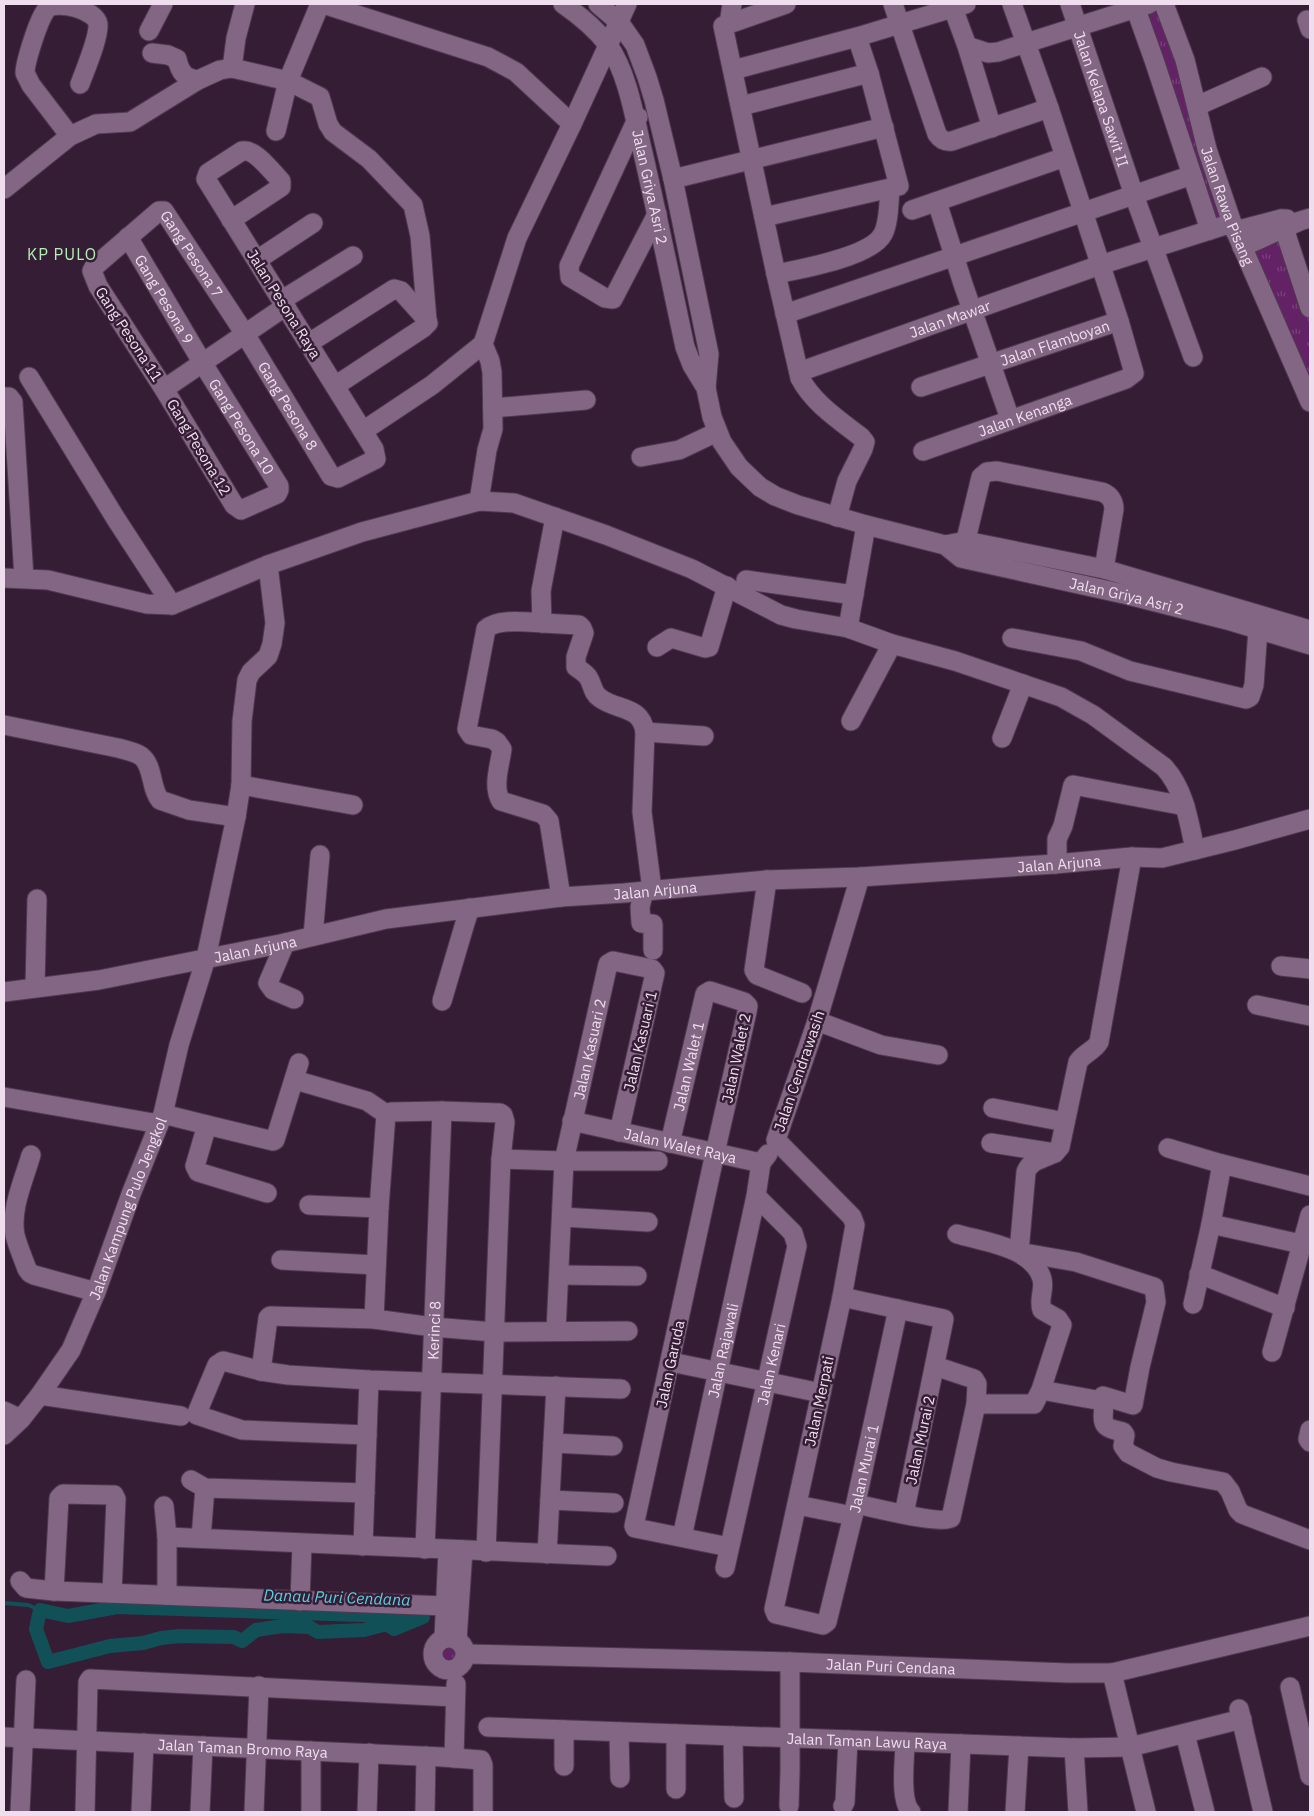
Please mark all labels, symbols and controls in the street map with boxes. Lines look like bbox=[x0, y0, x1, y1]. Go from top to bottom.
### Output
street label: Jalan Kelapa Sawit II bbox=[1070, 28, 1133, 169]
street label: Jalan Griya Asri 2 bbox=[628, 128, 672, 246]
street label: Jalan Rawa Pisang bbox=[1197, 144, 1259, 268]
street label: Gang Pesona 7 bbox=[157, 207, 228, 301]
district label: KP PULO bbox=[27, 244, 97, 264]
street label: Jalan Pesona Raya bbox=[243, 246, 325, 362]
street label: Gang Pesona 9 bbox=[131, 251, 198, 347]
street label: Gang Pesona 11 bbox=[91, 283, 167, 385]
street label: Jalan Mawar bbox=[907, 295, 993, 342]
street label: Jalan Flamboyan bbox=[998, 315, 1112, 370]
street label: Gang Pesona 8 bbox=[254, 358, 323, 454]
street label: Gang Pesona 10 bbox=[205, 375, 279, 478]
street label: Jalan Kenanga bbox=[975, 390, 1074, 440]
street label: Gang Pesona 12 bbox=[163, 395, 235, 499]
street label: Jalan Griya Asri 2 bbox=[1068, 573, 1186, 618]
street label: Jalan Arjuna bbox=[1017, 850, 1102, 876]
street label: Jalan Arjuna bbox=[613, 877, 698, 903]
street label: Jalan Arjuna bbox=[212, 931, 298, 966]
street label: Jalan Kasuari 1 bbox=[619, 989, 661, 1093]
street label: Jalan Kasuari 2 bbox=[569, 997, 610, 1101]
street label: Jalan Cendrawasih bbox=[769, 1008, 829, 1134]
street label: Jalan Walet 2 bbox=[717, 1011, 755, 1105]
street label: Jalan Walet 1 bbox=[668, 1019, 708, 1113]
street label: Jalan Kampung Pulo Jengkol bbox=[84, 1114, 170, 1303]
street label: Jalan Walet Raya bbox=[622, 1123, 739, 1167]
street label: Kerinci 8 bbox=[423, 1300, 444, 1360]
street label: Jalan Rajawali bbox=[703, 1301, 742, 1399]
street label: Jalan Garuda bbox=[651, 1319, 689, 1409]
street label: Jalan Kenari bbox=[752, 1321, 789, 1407]
street label: Jalan Merpati bbox=[800, 1354, 838, 1448]
street label: Jalan Murai 2 bbox=[901, 1394, 939, 1486]
street label: Jalan Murai 1 bbox=[844, 1422, 882, 1514]
water label: Danau Puri Cendana bbox=[263, 1584, 411, 1610]
street label: Jalan Puri Cendana bbox=[826, 1654, 956, 1678]
street label: Jalan Taman Lawu Raya bbox=[786, 1728, 947, 1753]
street label: Jalan Taman Bromo Raya bbox=[157, 1735, 328, 1761]

